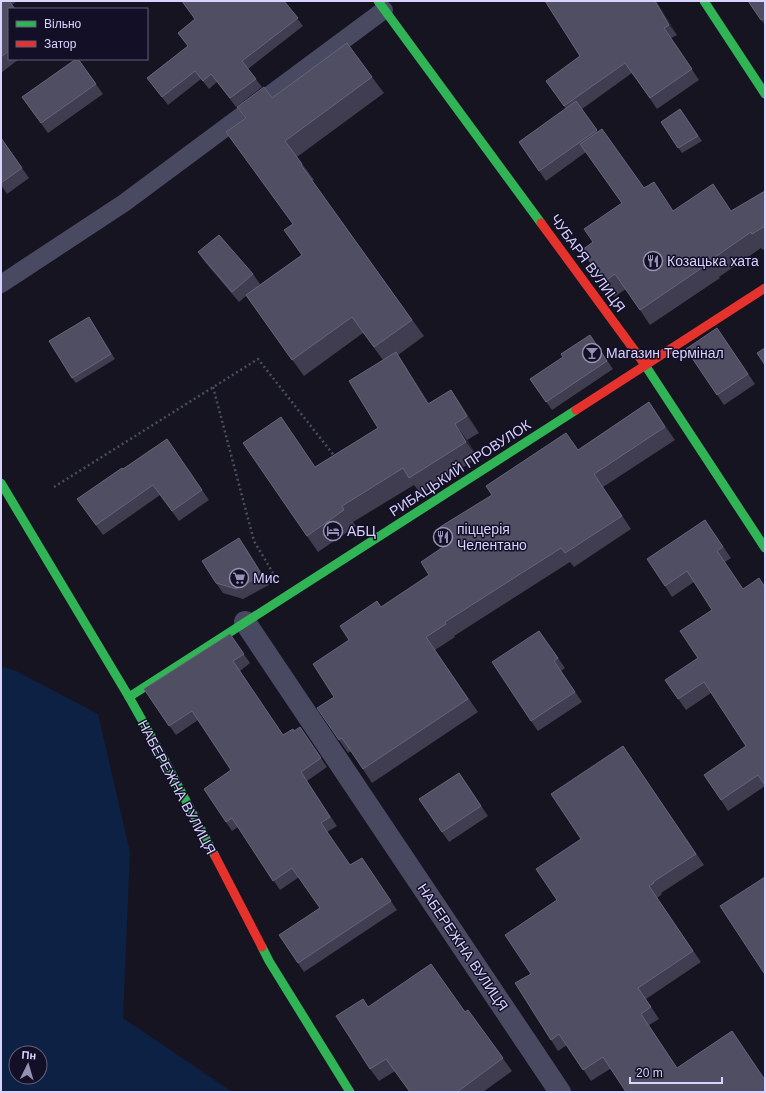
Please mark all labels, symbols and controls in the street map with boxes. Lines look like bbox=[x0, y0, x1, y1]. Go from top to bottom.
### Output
legend bbox=[8, 8, 148, 60]
text: Вільно bbox=[44, 17, 82, 31]
text: Затор bbox=[44, 37, 77, 51]
street label: ЧУБАРЯ ВУЛИЦЯ bbox=[547, 211, 629, 315]
restaurant icon: Козацька хата bbox=[642, 250, 664, 272]
place label: Козацька хата bbox=[667, 253, 759, 269]
bar icon: Магазин Термінал bbox=[581, 342, 603, 364]
place label: Магазин Термінал bbox=[606, 345, 724, 361]
street label: РИБАЦЬКИЙ ПРОВУЛОК bbox=[386, 415, 534, 520]
hotel icon: АБЦ bbox=[322, 520, 344, 542]
place label: піццерія Челентано bbox=[457, 521, 527, 553]
place label: АБЦ bbox=[347, 523, 377, 539]
restaurant icon: піццерія Челентано bbox=[432, 526, 454, 548]
supermarket icon: Мис bbox=[228, 567, 250, 589]
place label: Мис bbox=[253, 570, 279, 586]
street label: НАБЕРЕЖНА ВУЛИЦЯ bbox=[135, 717, 219, 857]
street label: НАБЕРЕЖНА ВУЛИЦЯ bbox=[414, 880, 512, 1014]
north arrow bbox=[8, 1045, 48, 1085]
text: Пн bbox=[21, 1048, 37, 1062]
scale bar bbox=[630, 1059, 722, 1085]
text: 20 m bbox=[636, 1066, 663, 1080]

